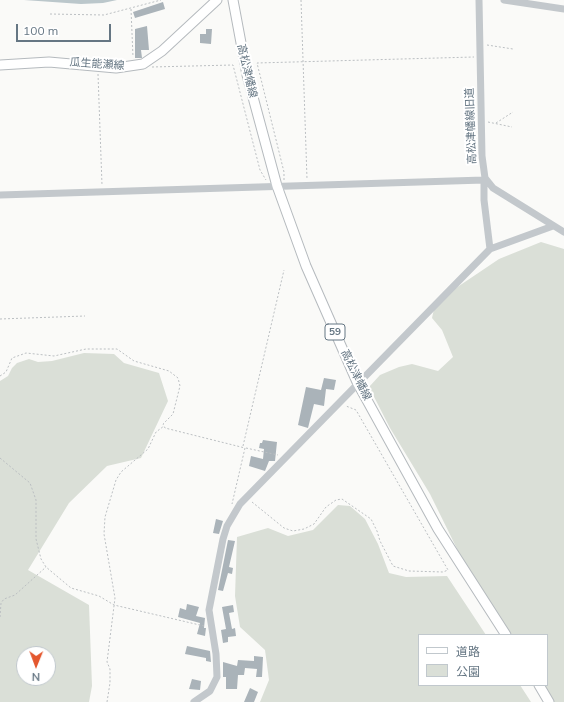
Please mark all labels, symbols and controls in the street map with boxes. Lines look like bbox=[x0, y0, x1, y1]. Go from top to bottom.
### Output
scale bar bbox=[18, 16, 113, 42]
text: 100 m bbox=[23, 23, 58, 38]
street label: 高松津幡線 bbox=[234, 43, 260, 99]
street label: 瓜生能瀬線 bbox=[69, 55, 125, 73]
street label: 高松津幡線旧道 bbox=[463, 87, 479, 165]
road number: 59 bbox=[325, 324, 345, 340]
street label: 高松津幡線 bbox=[338, 347, 374, 403]
legend bbox=[418, 634, 548, 686]
text: 道路 bbox=[456, 644, 480, 659]
north arrow bbox=[16, 646, 56, 686]
text: 公園 bbox=[456, 664, 480, 679]
text: N bbox=[32, 670, 40, 684]

